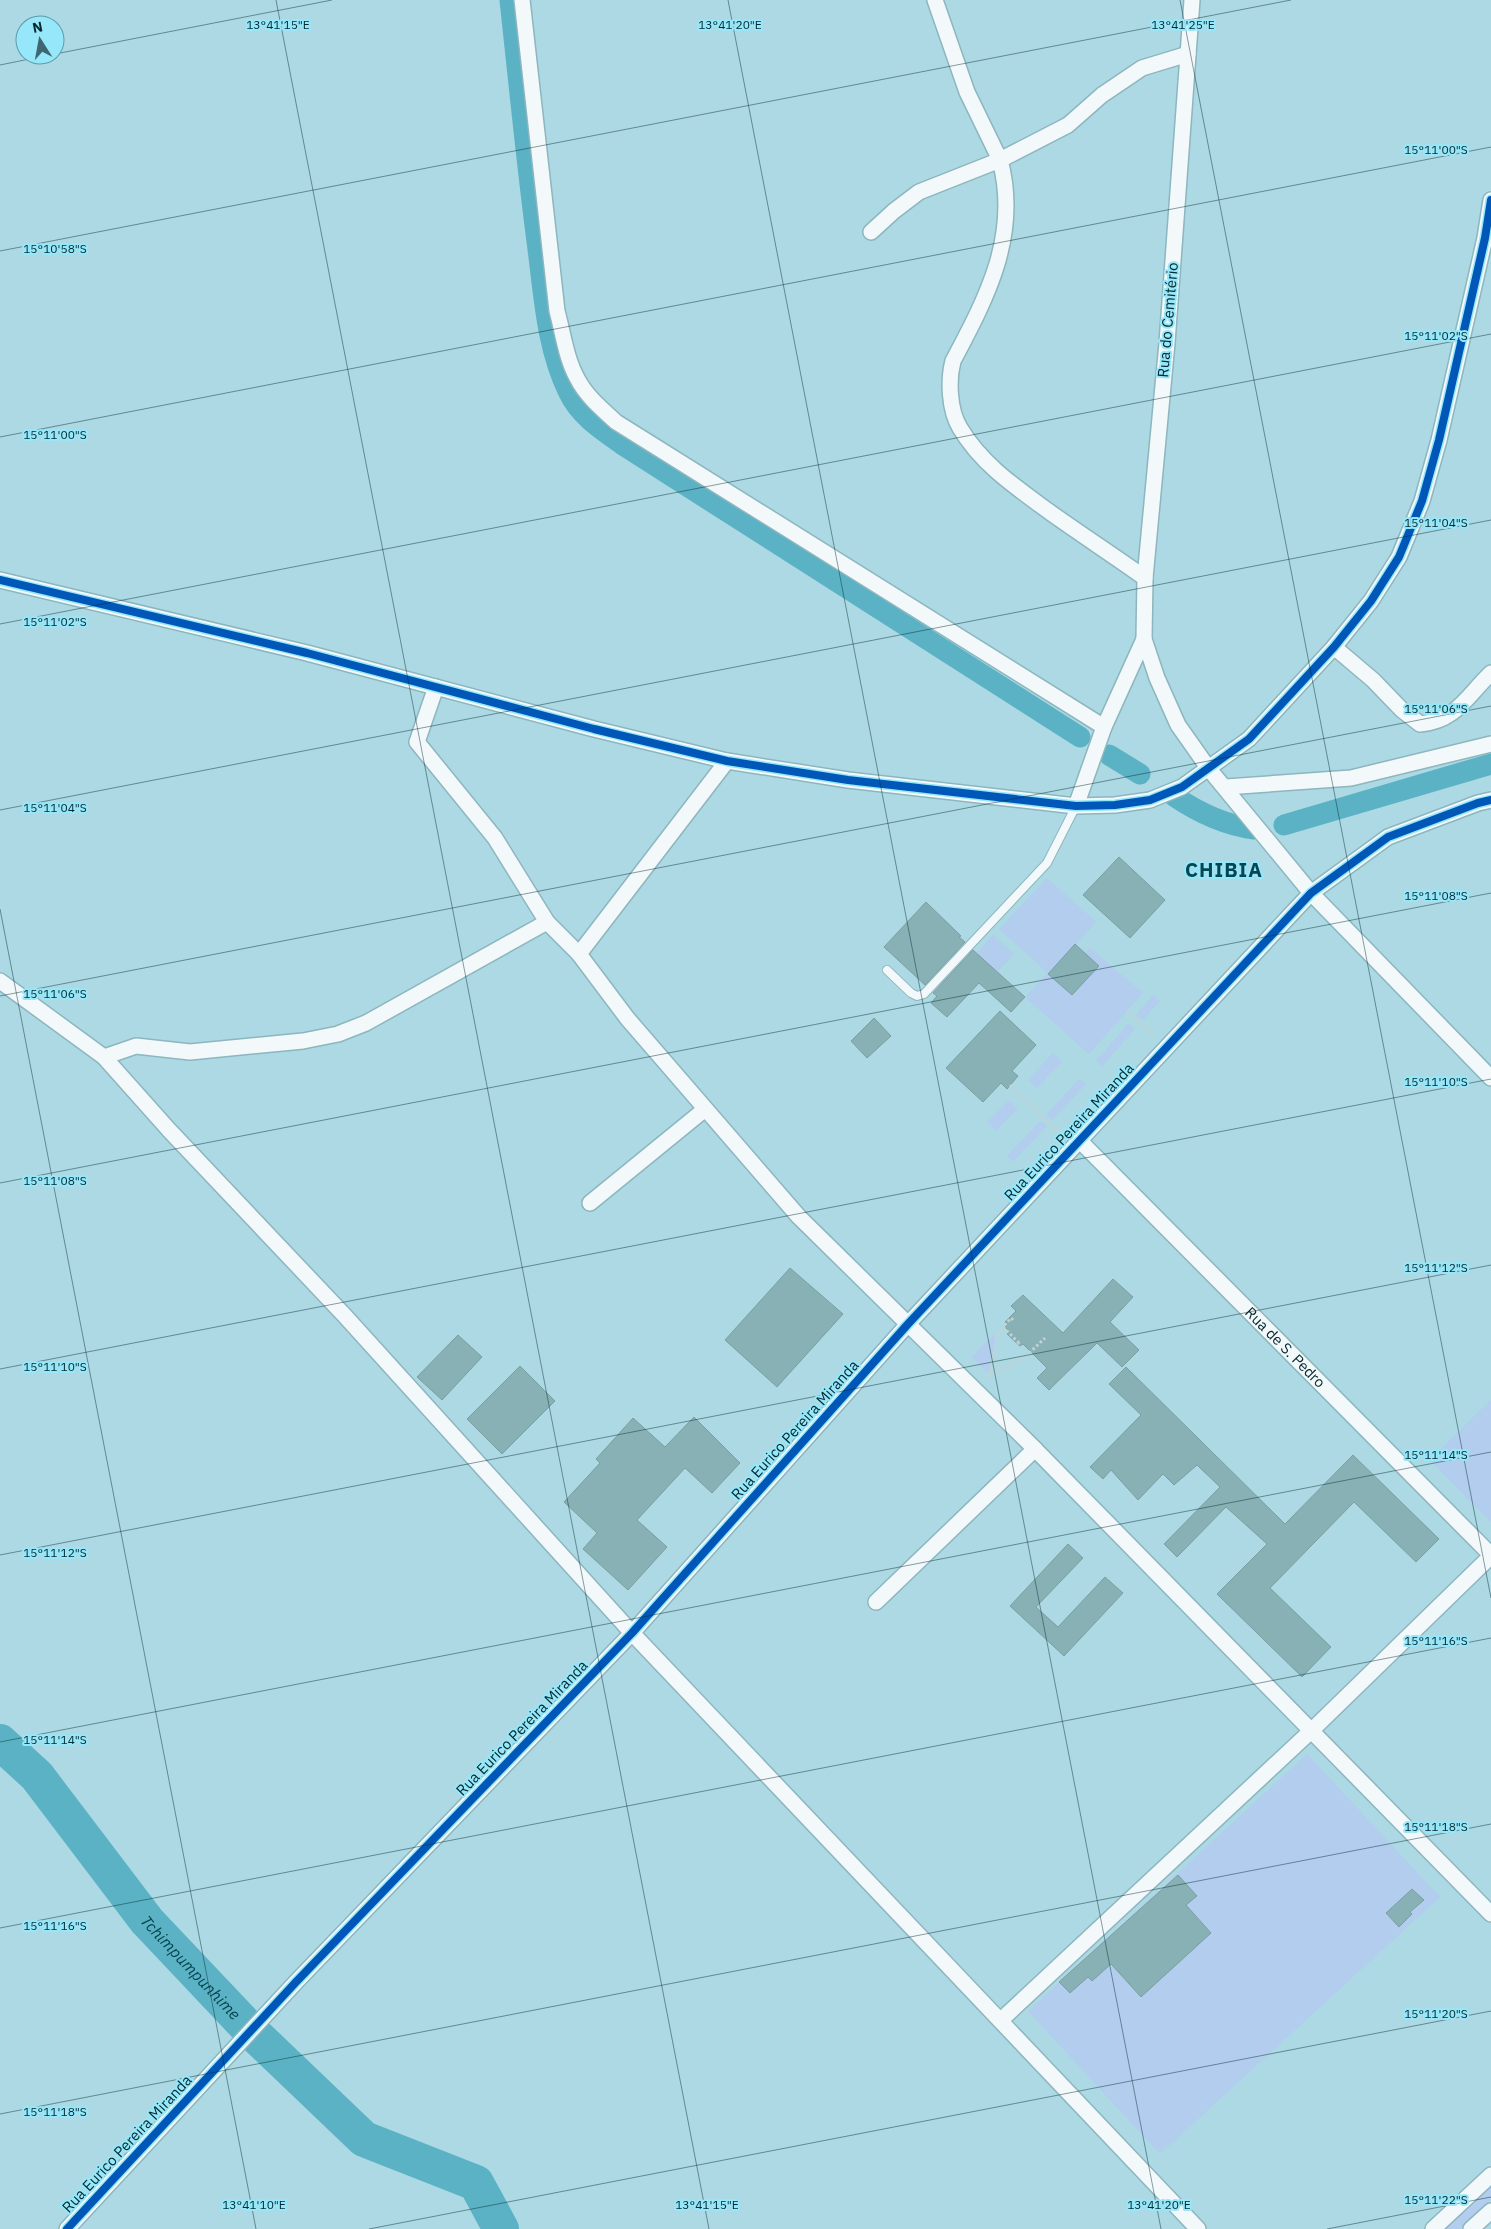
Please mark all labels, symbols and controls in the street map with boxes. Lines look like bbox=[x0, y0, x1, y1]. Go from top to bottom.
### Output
north arrow bbox=[15, 15, 65, 65]
text: N bbox=[31, 17, 44, 37]
text: 13°41'15"E bbox=[246, 17, 310, 32]
text: 13°41'20"E bbox=[698, 17, 762, 32]
text: 13°41'25"E bbox=[1151, 17, 1215, 32]
text: 15°11'00"S bbox=[1404, 142, 1468, 157]
text: 15°10'58"S bbox=[23, 241, 87, 256]
street label: Rua do Cemitério bbox=[1153, 261, 1182, 378]
text: 15°11'02"S bbox=[1404, 328, 1468, 343]
text: 15°11'00"S bbox=[23, 427, 87, 442]
text: 15°11'04"S bbox=[1404, 515, 1468, 530]
text: 15°11'02"S bbox=[23, 614, 87, 629]
text: 15°11'06"S bbox=[1404, 701, 1468, 716]
text: 15°11'04"S bbox=[23, 800, 87, 815]
district label: CHIBIA bbox=[1185, 856, 1263, 883]
text: 15°11'08"S bbox=[1404, 888, 1468, 903]
text: 15°11'06"S bbox=[23, 986, 87, 1001]
street label: Rua Eurico Pereira Miranda bbox=[1000, 1059, 1138, 1205]
text: 15°11'10"S bbox=[1404, 1074, 1468, 1089]
text: 15°11'08"S bbox=[23, 1173, 87, 1188]
text: 15°11'12"S bbox=[1404, 1260, 1468, 1275]
street label: Rua de S. Pedro bbox=[1241, 1303, 1330, 1392]
street label: Rua Eurico Pereira Miranda bbox=[727, 1356, 862, 1504]
text: 15°11'10"S bbox=[23, 1359, 87, 1374]
text: 15°11'14"S bbox=[1404, 1447, 1468, 1462]
text: 15°11'12"S bbox=[23, 1545, 87, 1560]
text: 15°11'16"S bbox=[1404, 1633, 1468, 1648]
street label: Rua Eurico Pereira Miranda bbox=[452, 1656, 592, 1800]
text: 15°11'14"S bbox=[23, 1732, 87, 1747]
text: 15°11'18"S bbox=[1404, 1819, 1468, 1834]
water label: Tchimpumpunhime bbox=[136, 1911, 245, 2024]
text: 15°11'16"S bbox=[23, 1918, 87, 1933]
text: 15°11'20"S bbox=[1404, 2006, 1468, 2021]
street label: Rua Eurico Pereira Miranda bbox=[58, 2071, 196, 2217]
text: 15°11'18"S bbox=[23, 2104, 87, 2119]
text: 15°11'22"S bbox=[1404, 2192, 1468, 2207]
text: 13°41'10"E bbox=[222, 2197, 286, 2212]
text: 13°41'15"E bbox=[675, 2197, 739, 2212]
text: 13°41'20"E bbox=[1127, 2197, 1191, 2212]

